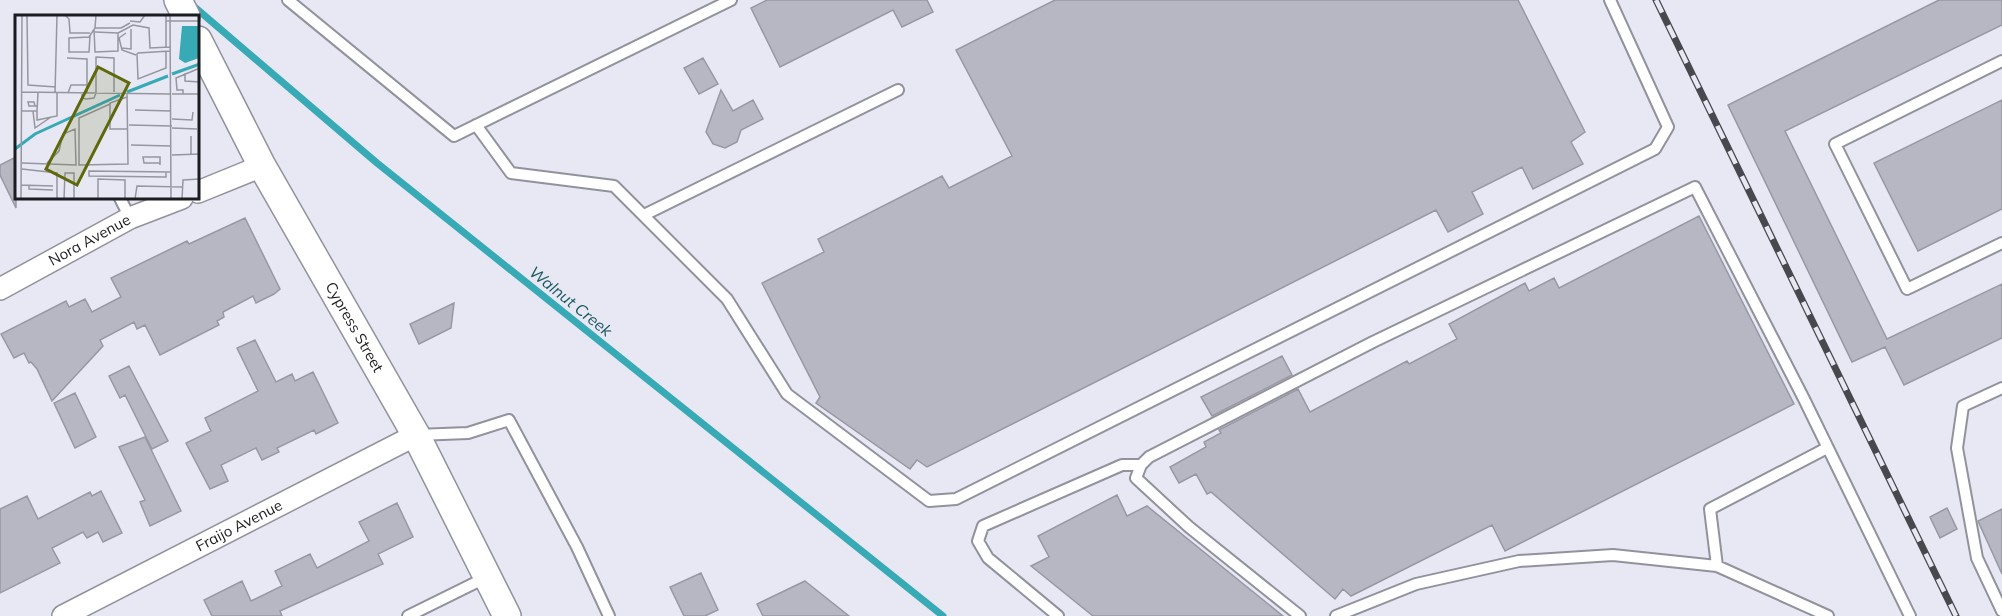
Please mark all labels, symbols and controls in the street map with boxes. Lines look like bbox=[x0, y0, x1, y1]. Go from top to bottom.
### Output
inset map bbox=[15, 15, 200, 200]
street label: Nora Avenue bbox=[45, 210, 134, 270]
water label: Walnut Creek bbox=[525, 261, 617, 341]
street label: Cypress Street bbox=[321, 278, 388, 375]
street label: Fraijo Avenue bbox=[193, 495, 285, 555]

